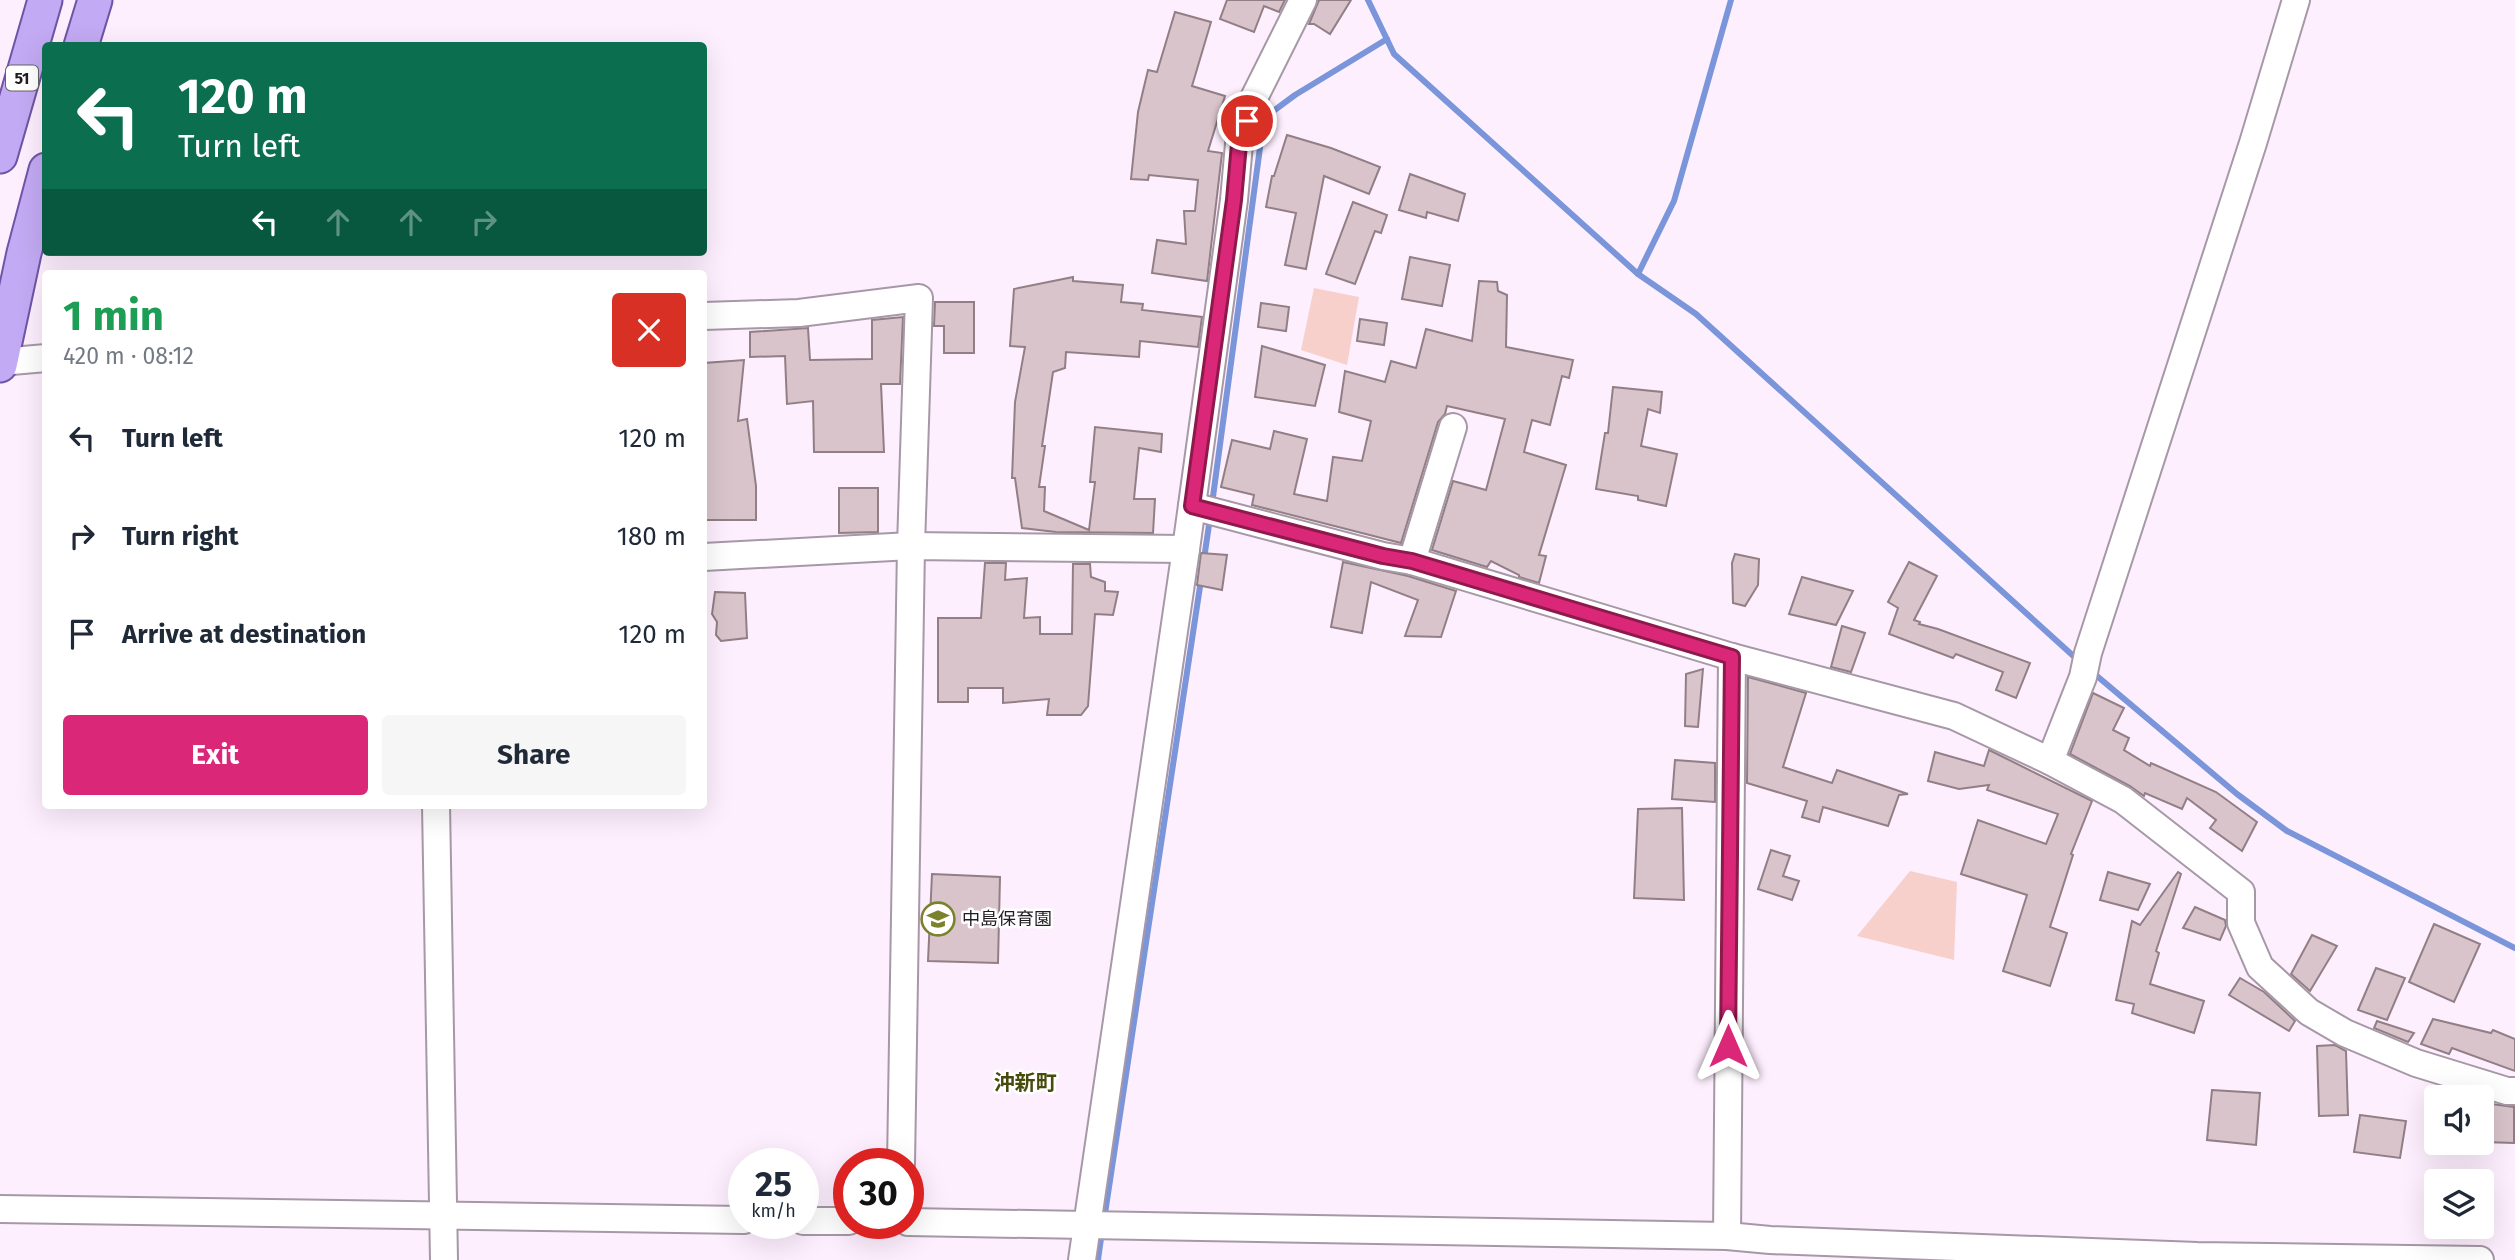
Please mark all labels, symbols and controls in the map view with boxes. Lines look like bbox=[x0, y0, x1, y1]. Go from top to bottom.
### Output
road number: 51 bbox=[6, 66, 38, 90]
text: 120 m bbox=[178, 67, 308, 126]
icon: left bbox=[63, 70, 154, 161]
pin bbox=[1217, 91, 1277, 151]
icon: arrive bbox=[1228, 102, 1266, 140]
text: Turn left bbox=[178, 127, 300, 165]
icon: left bbox=[246, 203, 284, 241]
icon: ahead bbox=[319, 203, 357, 241]
icon: ahead bbox=[392, 203, 430, 241]
icon: right bbox=[465, 203, 503, 241]
text: 1 min bbox=[63, 291, 164, 341]
button: close bbox=[612, 293, 686, 367]
text: 420 m · 08:12 bbox=[63, 342, 194, 370]
icon: left bbox=[63, 419, 101, 457]
text: Turn left bbox=[122, 423, 223, 454]
text: 120 m bbox=[618, 423, 686, 454]
icon: right bbox=[63, 517, 101, 555]
text: Turn right bbox=[122, 521, 239, 552]
text: 180 m bbox=[617, 521, 686, 552]
icon: arrive bbox=[63, 615, 101, 653]
text: Arrive at destination bbox=[122, 619, 366, 650]
text: 120 m bbox=[618, 619, 686, 650]
button: Exit bbox=[63, 715, 368, 795]
button: Share bbox=[382, 715, 686, 795]
school or university icon: 中島保育園 bbox=[919, 900, 957, 938]
place label: 中島保育園 bbox=[962, 908, 1052, 930]
position arrow bbox=[1691, 1009, 1765, 1083]
district label: 沖新町 bbox=[994, 1070, 1057, 1096]
map controls bbox=[2424, 1085, 2494, 1239]
button: sound bbox=[2424, 1085, 2494, 1155]
speed limit sign: 30 bbox=[833, 1148, 924, 1239]
text: 25 bbox=[755, 1163, 792, 1205]
button: layers bbox=[2424, 1169, 2494, 1239]
text: km/h bbox=[751, 1200, 796, 1222]

